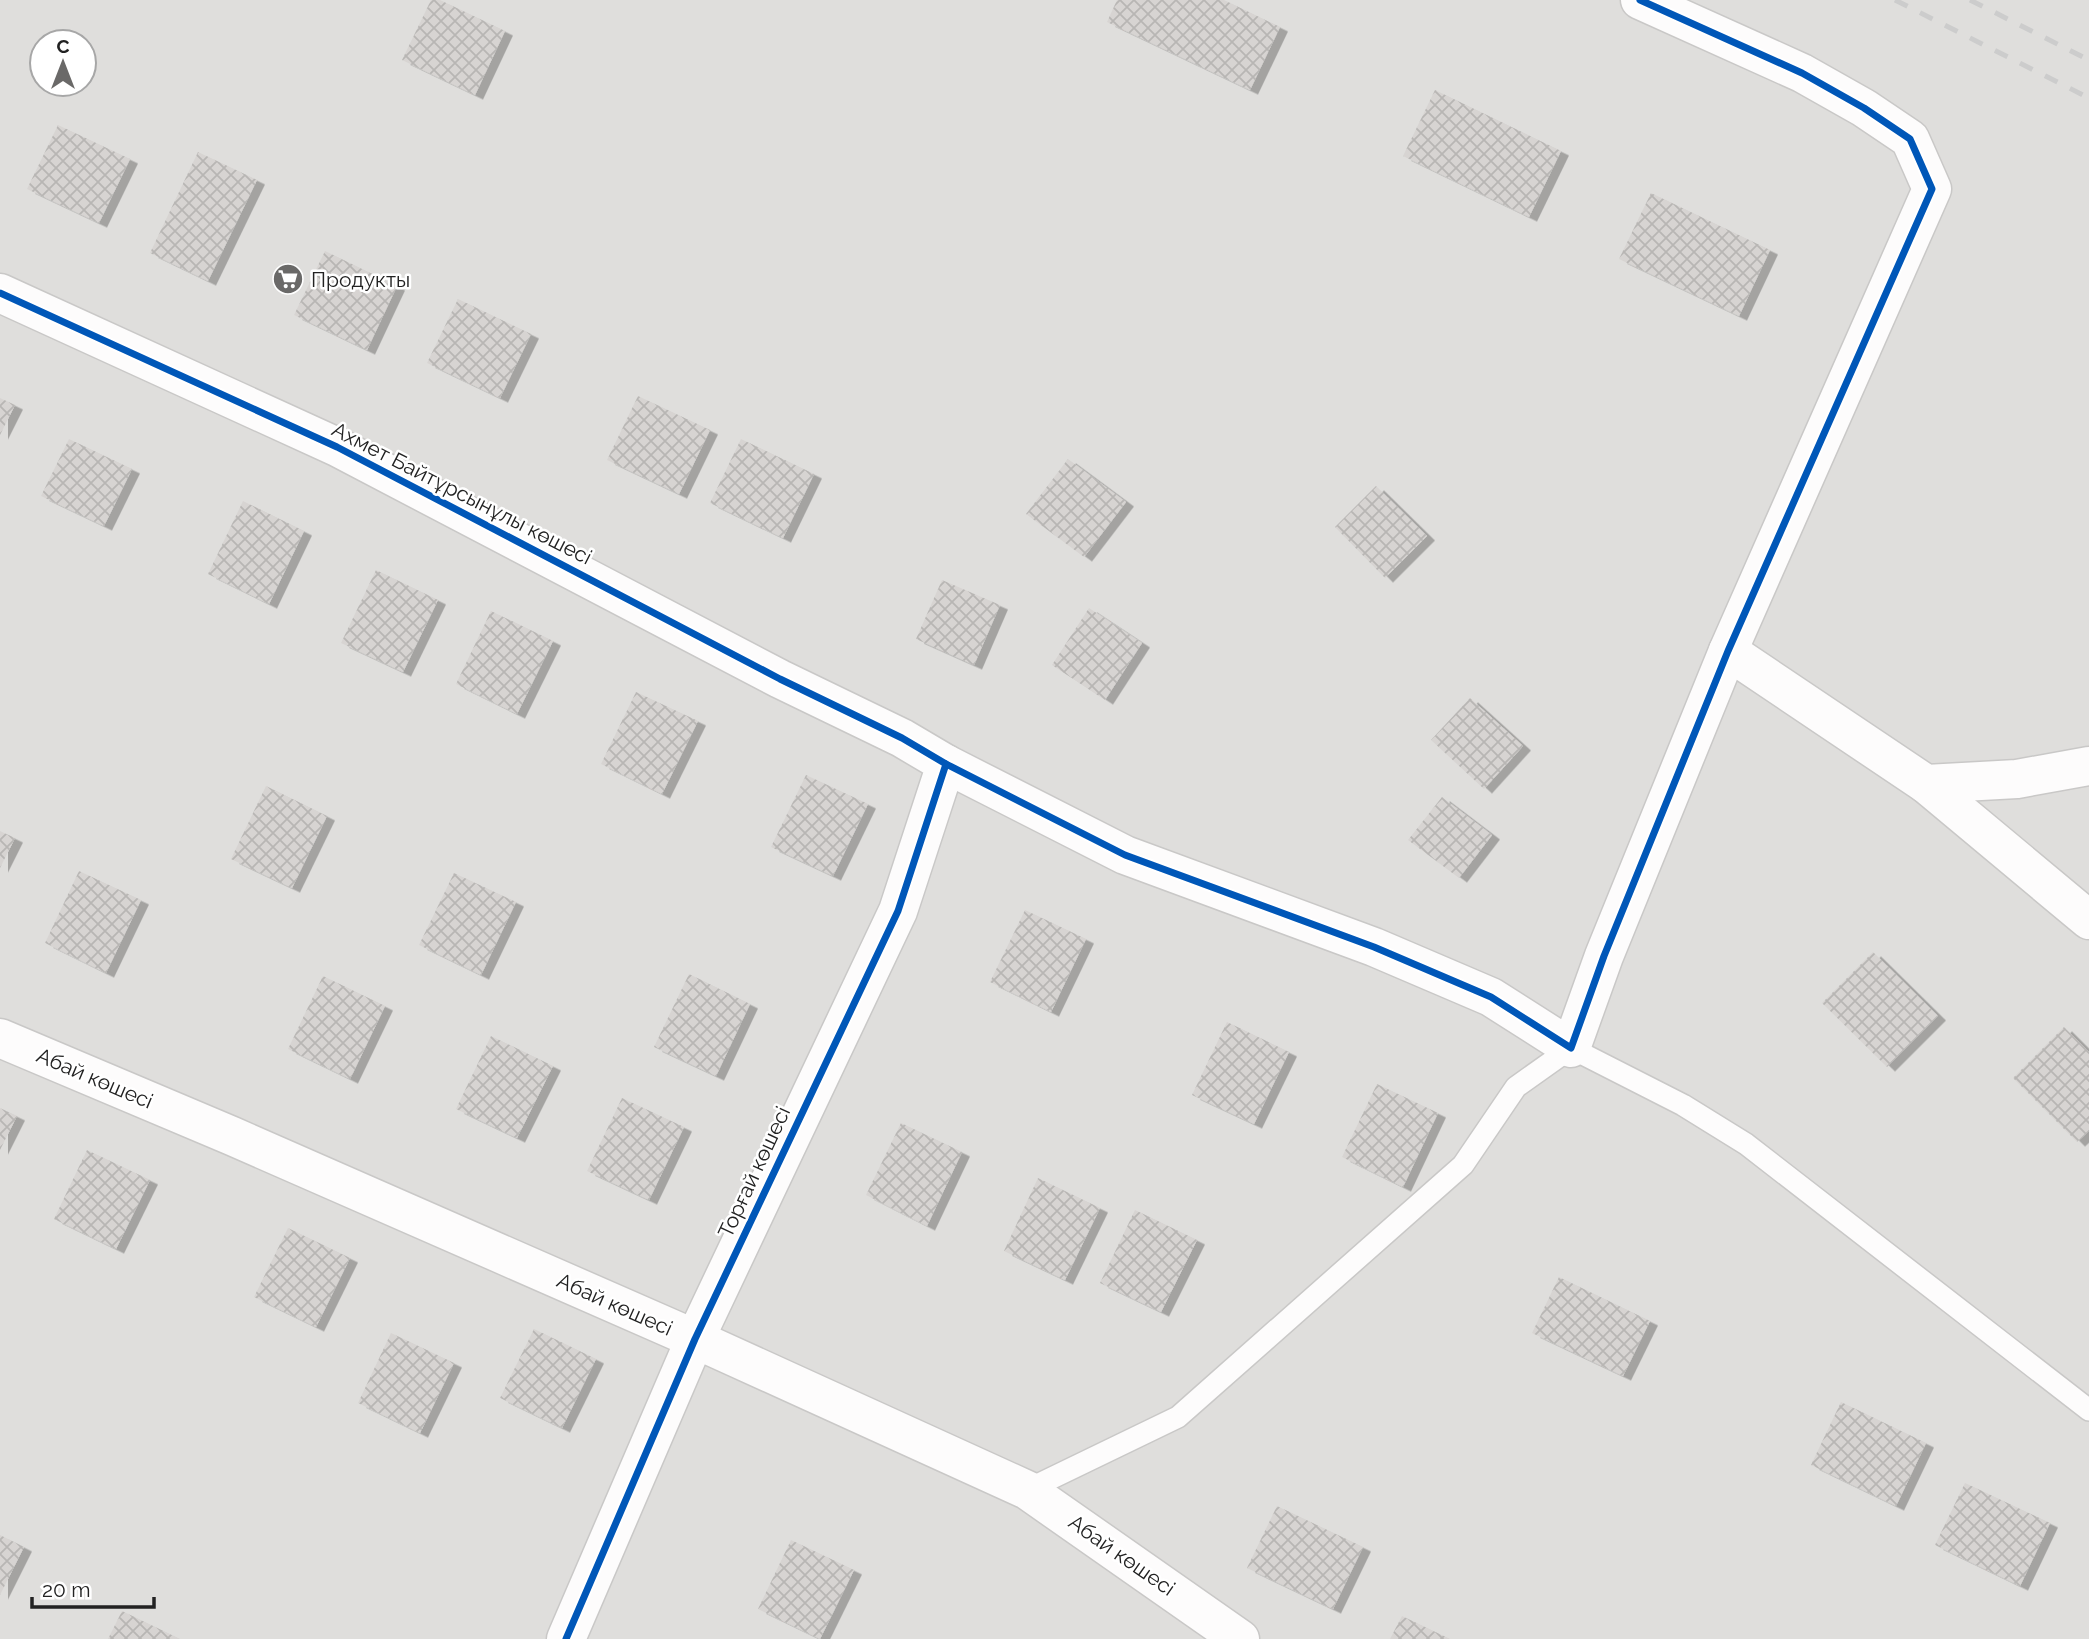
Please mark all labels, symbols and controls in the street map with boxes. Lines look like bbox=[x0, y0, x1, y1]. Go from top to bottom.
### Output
north arrow bbox=[28, 28, 98, 98]
text: С bbox=[56, 35, 70, 57]
supermarket icon: Продукты bbox=[271, 262, 305, 296]
place label: Продукты bbox=[311, 267, 410, 292]
street label: Ахмет Байтұрсынұлы көшесі bbox=[328, 416, 596, 570]
street label: Абай көшесі bbox=[33, 1042, 157, 1114]
street label: Торғай көшесі bbox=[713, 1102, 795, 1242]
street label: Абай көшесі bbox=[553, 1267, 677, 1341]
street label: Абай көшесі bbox=[1064, 1509, 1180, 1601]
scale bar bbox=[32, 1566, 154, 1610]
text: 20 m bbox=[42, 1577, 90, 1602]

